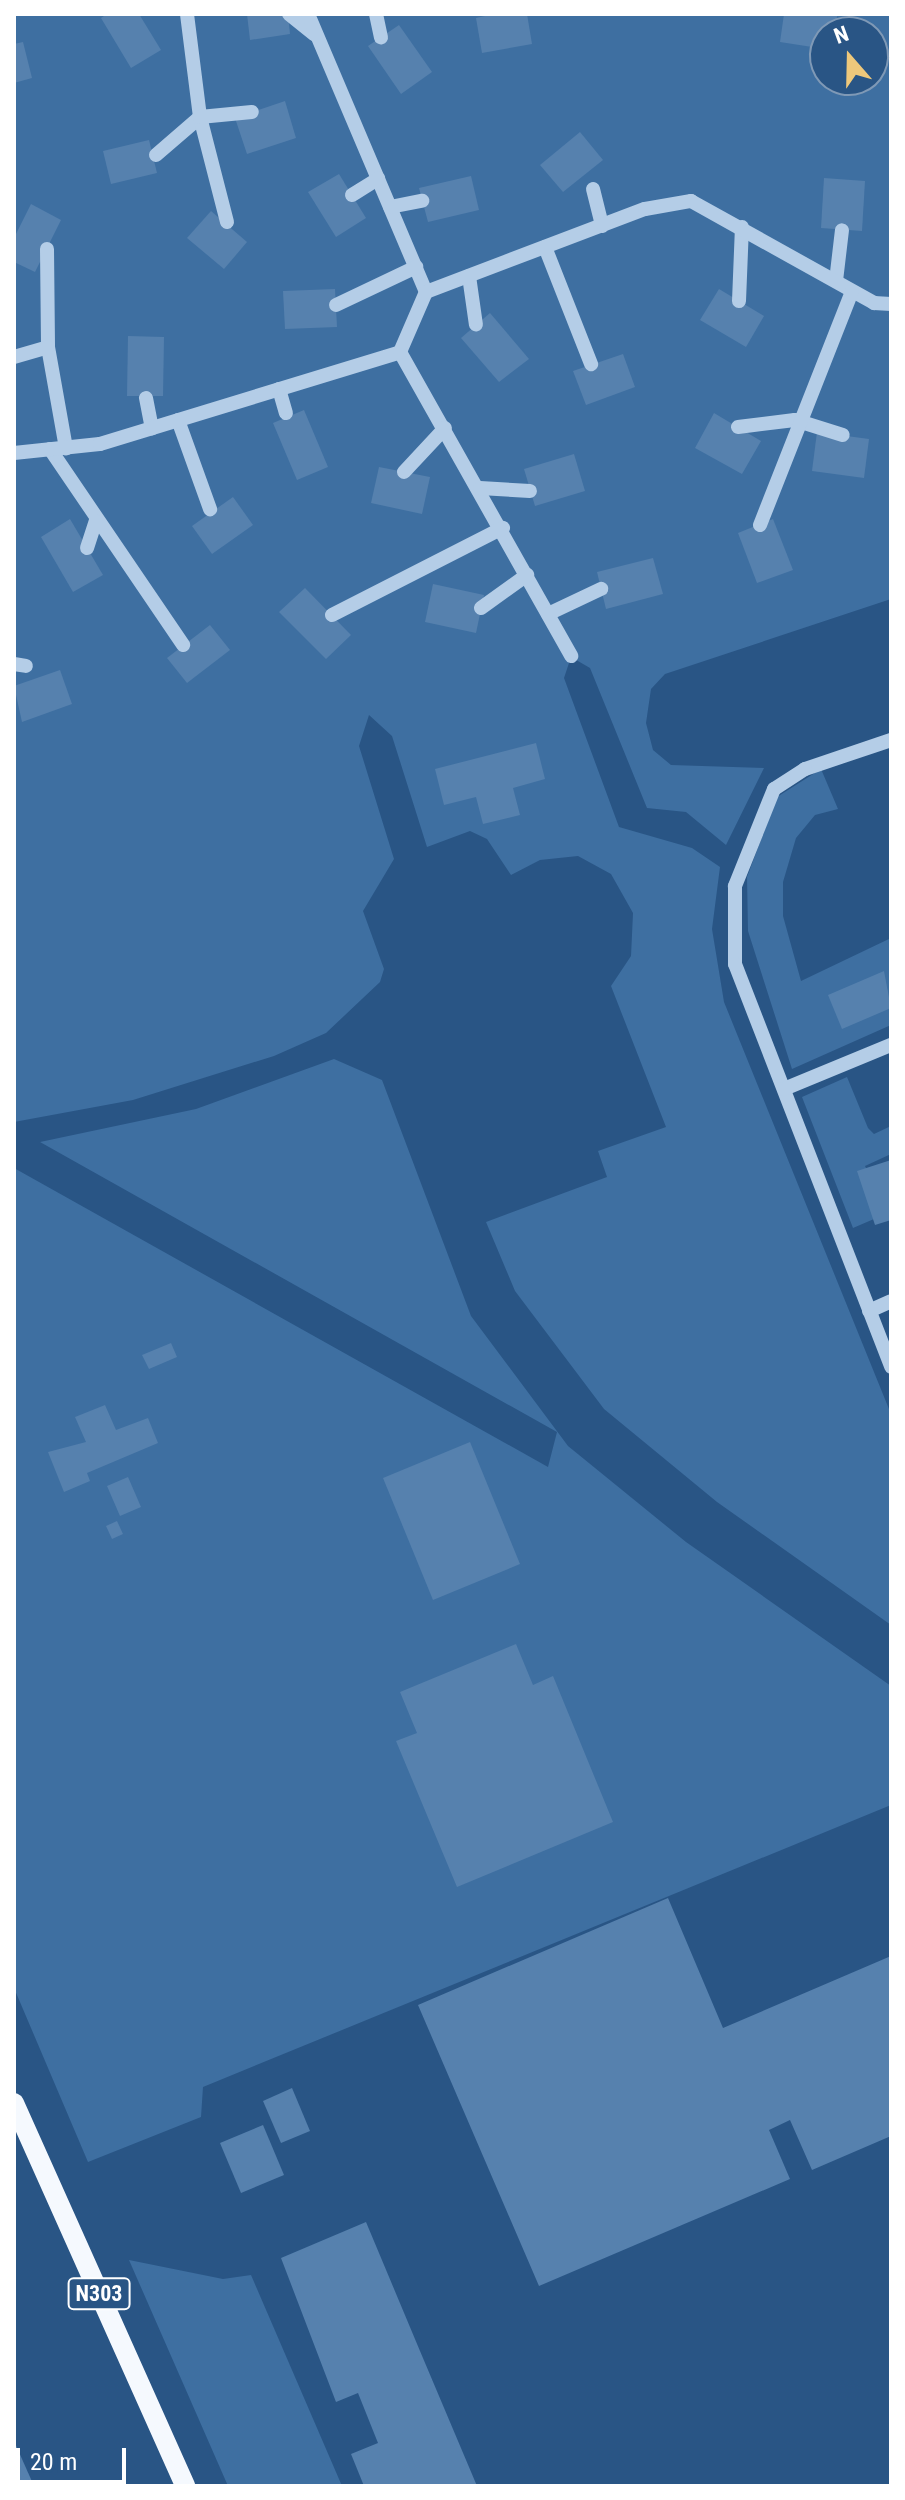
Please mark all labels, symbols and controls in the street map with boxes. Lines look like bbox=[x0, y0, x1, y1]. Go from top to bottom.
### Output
north arrow bbox=[809, 16, 889, 96]
text: N bbox=[831, 21, 852, 49]
road number: N303 bbox=[67, 2276, 131, 2312]
scale bar bbox=[20, 2432, 130, 2482]
text: 20 m bbox=[30, 2448, 77, 2476]

